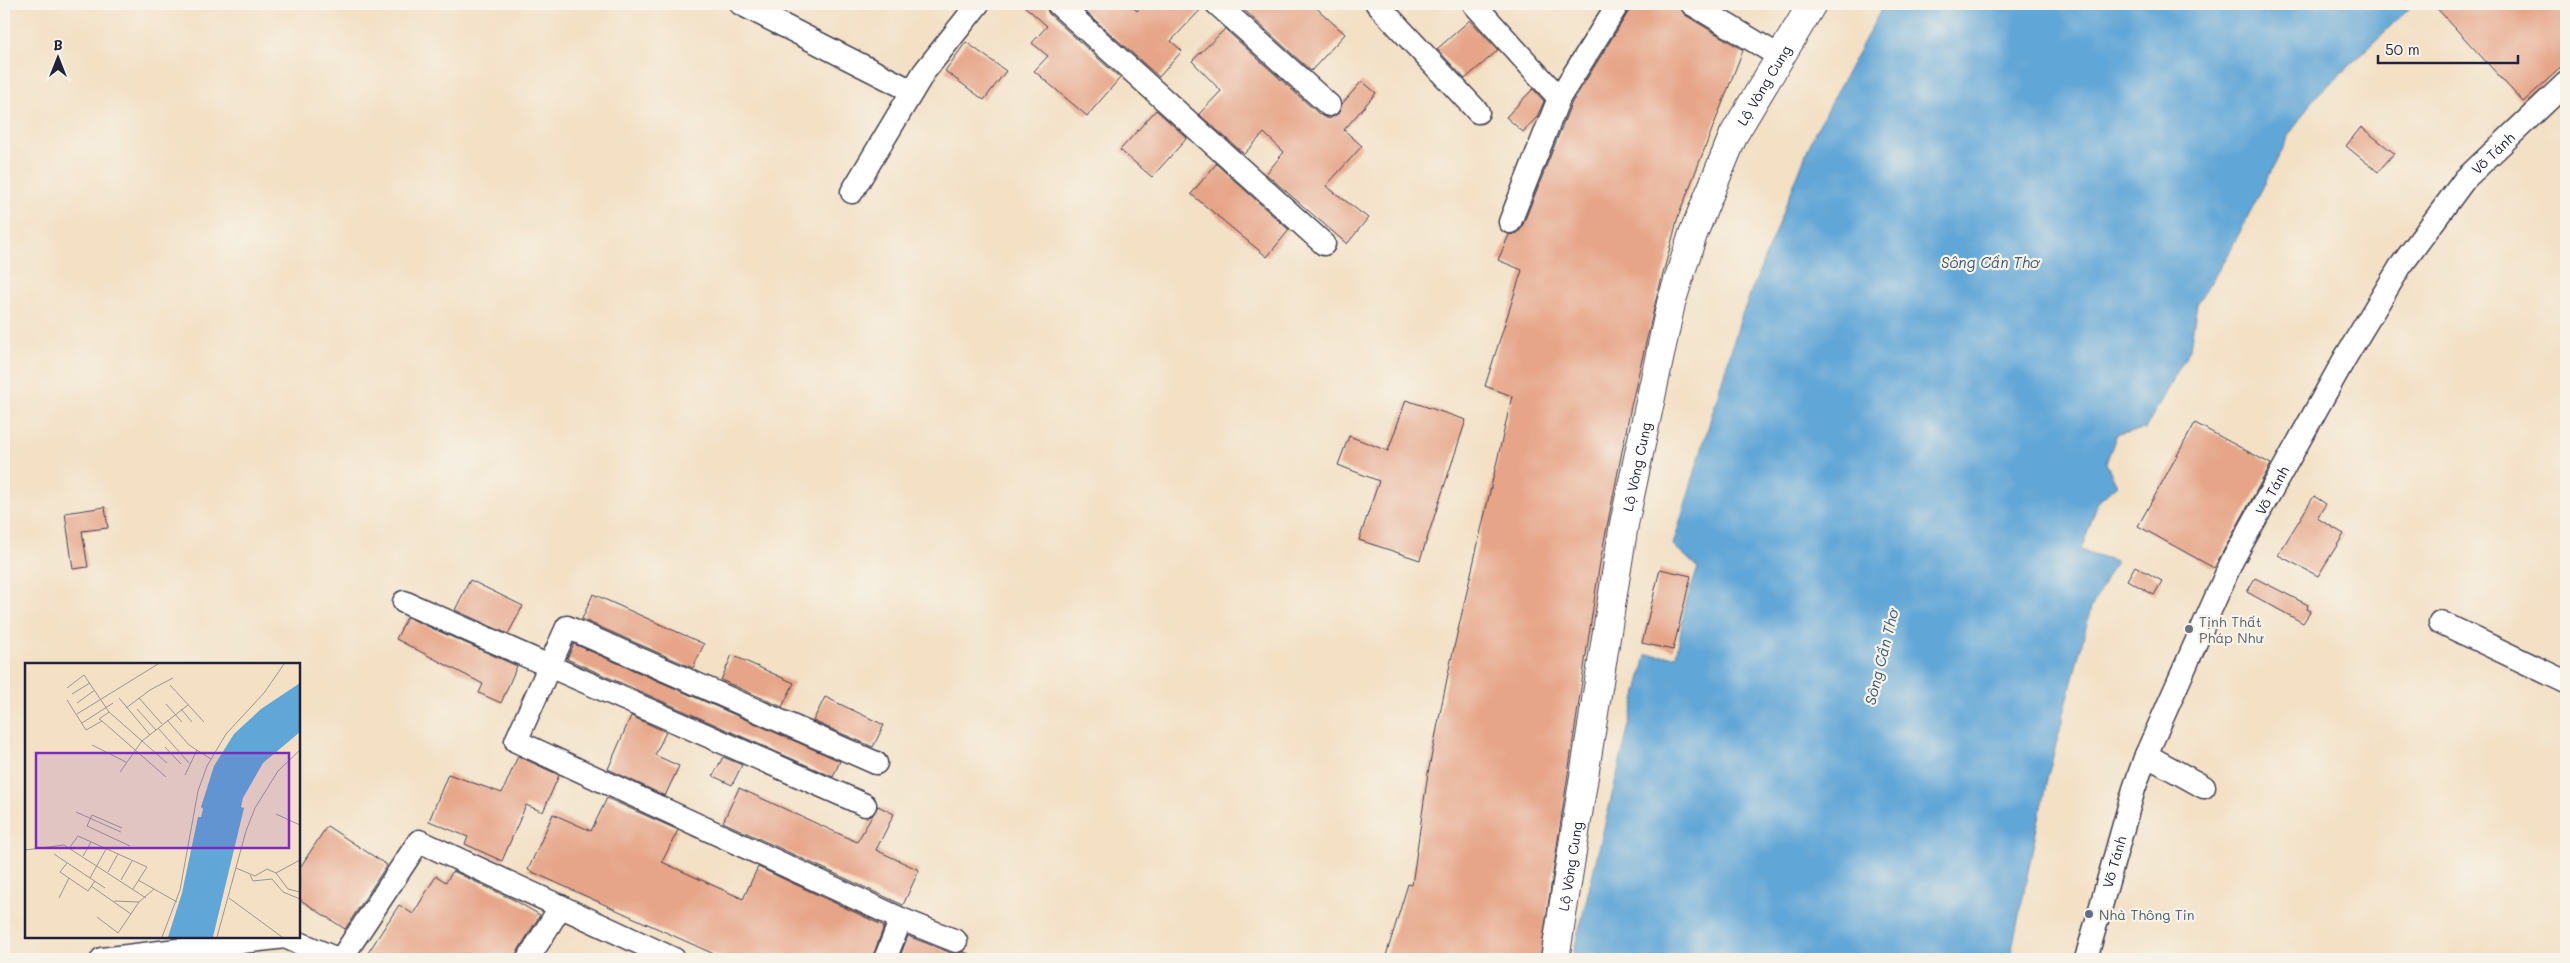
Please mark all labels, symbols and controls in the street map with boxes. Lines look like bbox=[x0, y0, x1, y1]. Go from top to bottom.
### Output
north arrow bbox=[32, 32, 82, 82]
scale bar bbox=[2378, 32, 2518, 64]
text: B bbox=[53, 35, 63, 54]
text: 50 m bbox=[2385, 39, 2420, 59]
street label: Lộ Vòng Cung bbox=[1732, 41, 1795, 129]
street label: Võ Tánh bbox=[2467, 128, 2518, 178]
water label: Sông Cần Thơ bbox=[1941, 252, 2041, 272]
street label: Lộ Vòng Cung bbox=[1617, 420, 1655, 513]
street label: Võ Tánh bbox=[2250, 462, 2293, 518]
water label: Sông Cần Thơ bbox=[1859, 605, 1903, 707]
place label: Tịnh Thất Pháp Như bbox=[2199, 612, 2265, 647]
marker: Tịnh Thất Pháp Như bbox=[2183, 623, 2195, 635]
inset map bbox=[25, 663, 300, 938]
street label: Lộ Vòng Cung bbox=[1553, 820, 1586, 912]
street label: Võ Tánh bbox=[2097, 834, 2130, 890]
place label: Nhà Thông Tin bbox=[2099, 905, 2195, 924]
marker: Nhà Thông Tin bbox=[2083, 908, 2095, 920]

